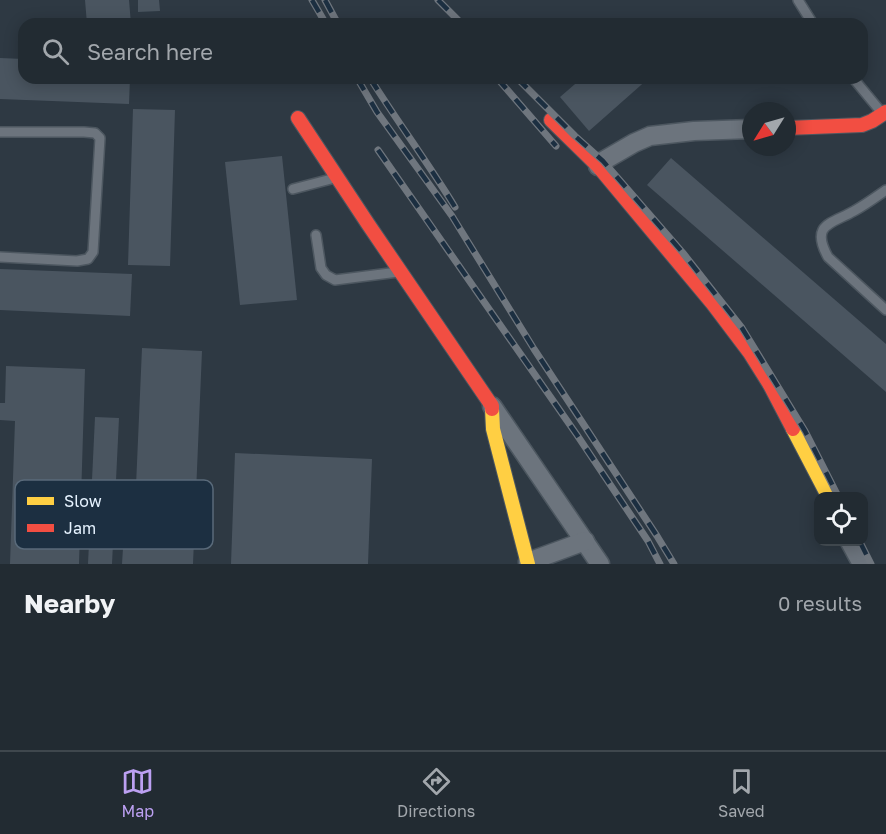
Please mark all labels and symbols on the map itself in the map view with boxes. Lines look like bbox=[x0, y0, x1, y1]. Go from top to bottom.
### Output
north arrow bbox=[742, 102, 796, 156]
legend bbox=[15, 480, 213, 549]
text: Slow bbox=[64, 491, 102, 511]
text: Jam bbox=[64, 518, 96, 538]

